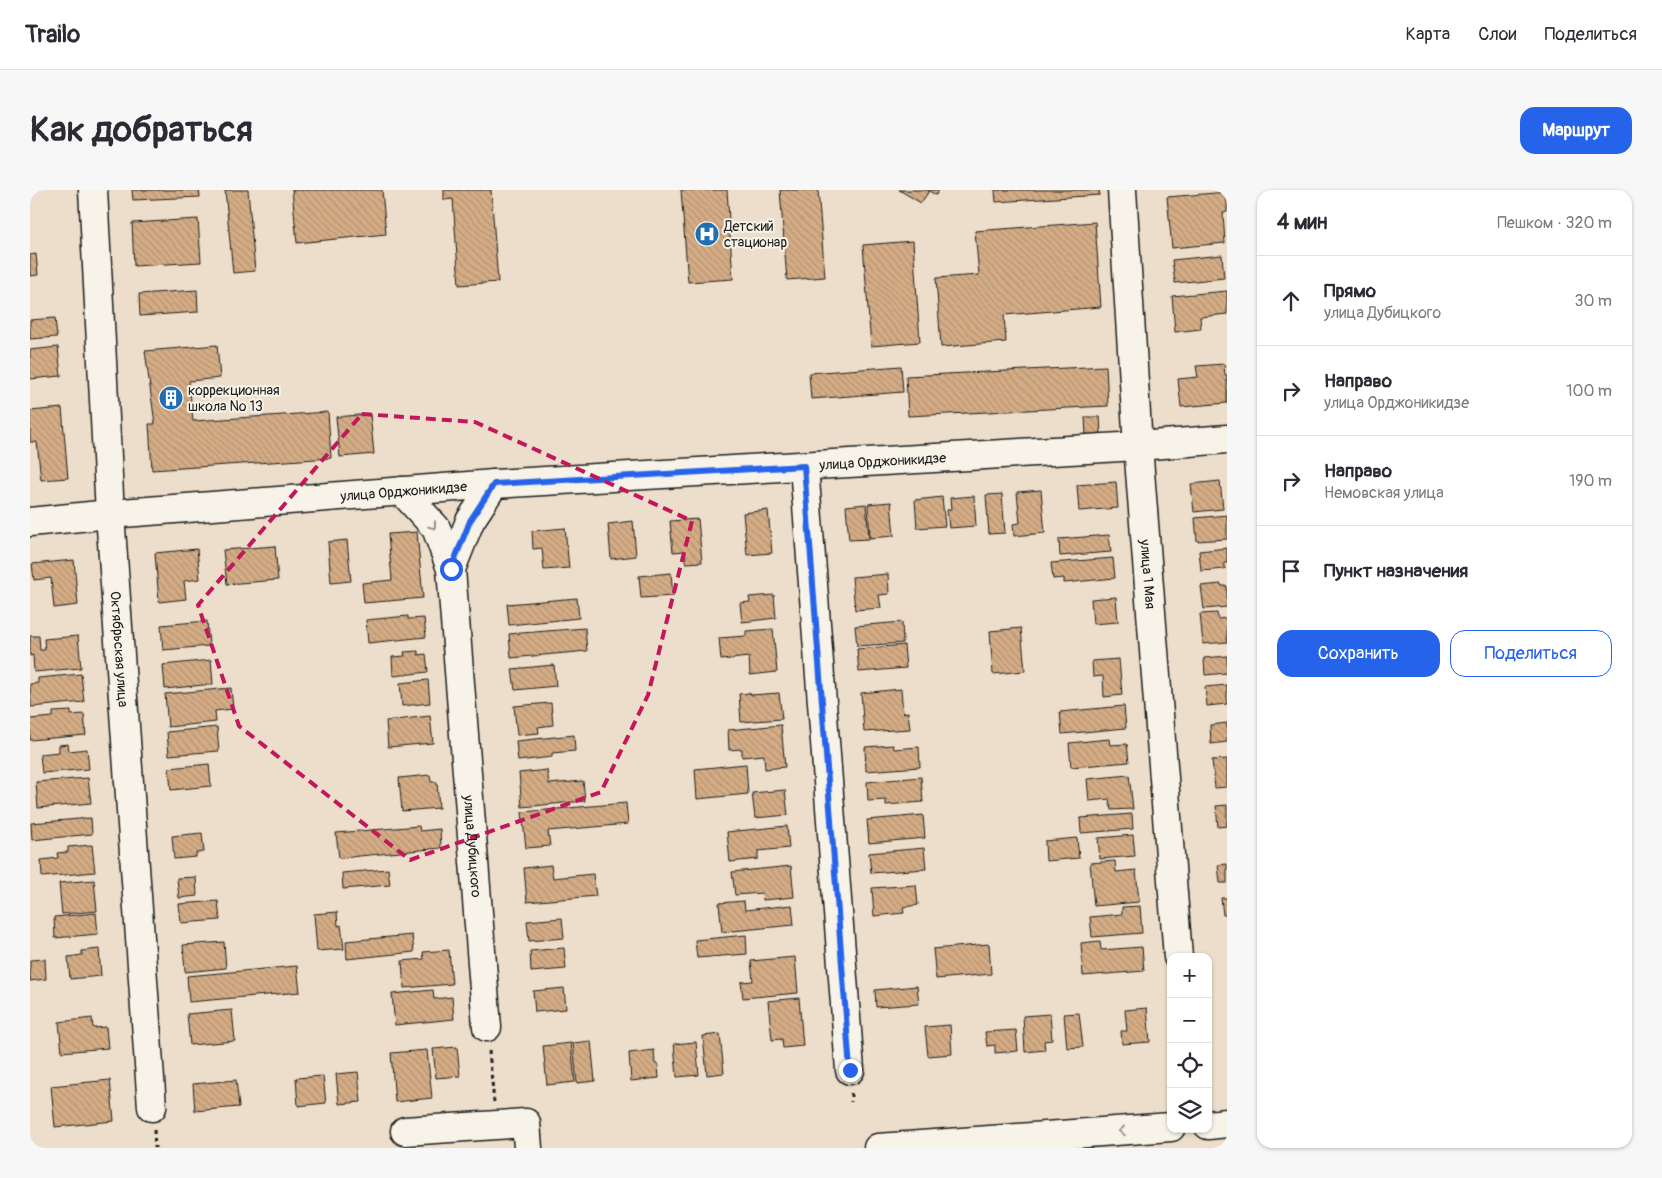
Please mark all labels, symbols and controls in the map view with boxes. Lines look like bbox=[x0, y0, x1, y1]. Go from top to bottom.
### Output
text: Trailo bbox=[25, 20, 80, 49]
text: Карта bbox=[1406, 23, 1450, 46]
text: Слои bbox=[1478, 23, 1516, 46]
text: Поделиться bbox=[1544, 23, 1637, 46]
button: Маршрут bbox=[1520, 107, 1632, 154]
text: Как добраться bbox=[30, 108, 253, 152]
text: 4 мин bbox=[1277, 209, 1327, 236]
text: Пешком · 320 m bbox=[1497, 213, 1612, 233]
place label: Детский стационар bbox=[723, 218, 787, 251]
hospital icon: Детский стационар bbox=[694, 221, 720, 247]
text: Прямо bbox=[1324, 279, 1376, 303]
icon: ahead bbox=[1277, 287, 1305, 315]
text: 30 m bbox=[1574, 291, 1612, 311]
text: улица Дубицкого bbox=[1324, 303, 1441, 323]
text: Направо bbox=[1324, 369, 1392, 393]
icon: right bbox=[1277, 377, 1305, 405]
text: 100 m bbox=[1566, 381, 1612, 401]
place label: коррекционная школа № 13 bbox=[188, 382, 280, 415]
building icon: коррекционная школа № 13 bbox=[158, 385, 184, 411]
text: улица Орджоникидзе bbox=[1324, 393, 1469, 413]
street label: улица Орджоникидзе bbox=[818, 449, 947, 474]
text: Направо bbox=[1324, 459, 1392, 483]
icon: right bbox=[1277, 467, 1305, 495]
text: 190 m bbox=[1569, 471, 1612, 491]
street label: улица Орджоникидзе bbox=[339, 478, 468, 505]
text: Немовская улица bbox=[1324, 483, 1444, 503]
one-way arrow bbox=[427, 520, 436, 530]
street label: улица 1 Мая bbox=[1136, 538, 1159, 610]
icon: arrive bbox=[1277, 557, 1305, 585]
route start bbox=[440, 558, 463, 581]
text: Пункт назначения bbox=[1324, 559, 1468, 583]
street label: Октябрьская улица bbox=[106, 591, 132, 708]
button: Сохранить bbox=[1277, 630, 1440, 677]
button: Поделиться bbox=[1450, 630, 1612, 677]
street label: улица Дубицкого bbox=[460, 794, 485, 898]
map controls bbox=[1167, 953, 1212, 1133]
button: + bbox=[1167, 953, 1212, 998]
button: − bbox=[1167, 998, 1212, 1043]
button: locate bbox=[1167, 1043, 1212, 1088]
route end bbox=[839, 1059, 862, 1082]
button: layers bbox=[1167, 1088, 1212, 1133]
one-way arrow bbox=[1118, 1125, 1126, 1136]

